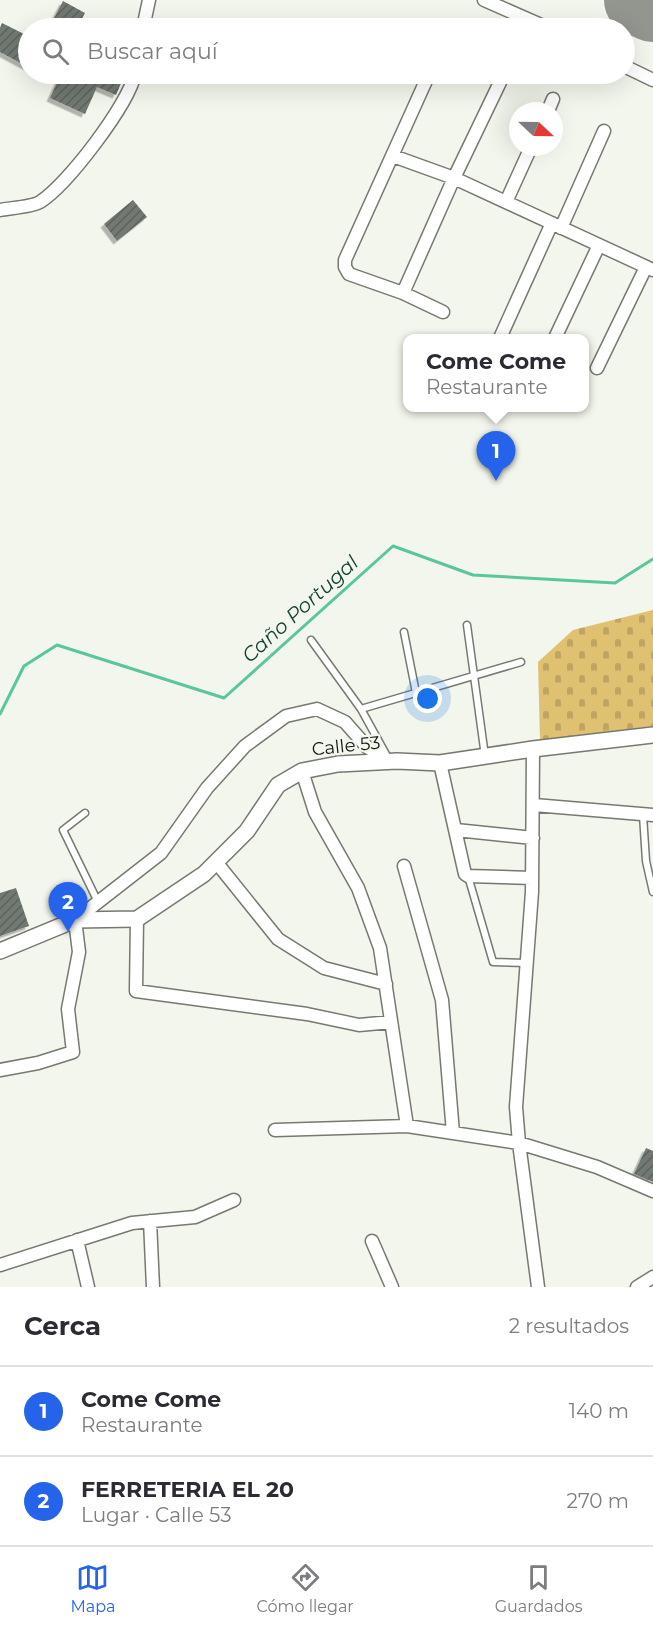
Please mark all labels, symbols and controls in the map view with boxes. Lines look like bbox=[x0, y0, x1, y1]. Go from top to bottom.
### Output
search box bbox=[18, 18, 635, 84]
icon: search bbox=[39, 35, 72, 68]
text: Buscar aquí bbox=[87, 38, 218, 65]
north arrow bbox=[509, 102, 563, 156]
popup bbox=[403, 334, 589, 412]
text: Come Come bbox=[426, 348, 566, 375]
text: Restaurante bbox=[426, 375, 548, 399]
pin: 1 bbox=[476, 432, 516, 481]
water label: Caño Portugal bbox=[237, 550, 363, 667]
your location bbox=[413, 684, 442, 713]
street label: Calle 53 bbox=[311, 731, 381, 761]
pin: 2 bbox=[48, 882, 88, 932]
text: Cerca bbox=[24, 1310, 101, 1342]
text: 2 resultados bbox=[509, 1314, 629, 1338]
text: Come Come bbox=[81, 1386, 221, 1413]
text: 1 bbox=[40, 1399, 47, 1423]
text: 140 m bbox=[569, 1399, 629, 1423]
text: Restaurante bbox=[81, 1413, 203, 1437]
text: FERRETERIA EL 20 bbox=[81, 1476, 294, 1503]
text: 2 bbox=[38, 1489, 49, 1513]
text: 270 m bbox=[567, 1489, 629, 1513]
text: Lugar · Calle 53 bbox=[81, 1503, 232, 1527]
tab: Mapa bbox=[70, 1561, 115, 1616]
tab: Cómo llegar bbox=[256, 1561, 354, 1616]
tab: Guardados bbox=[495, 1561, 582, 1616]

